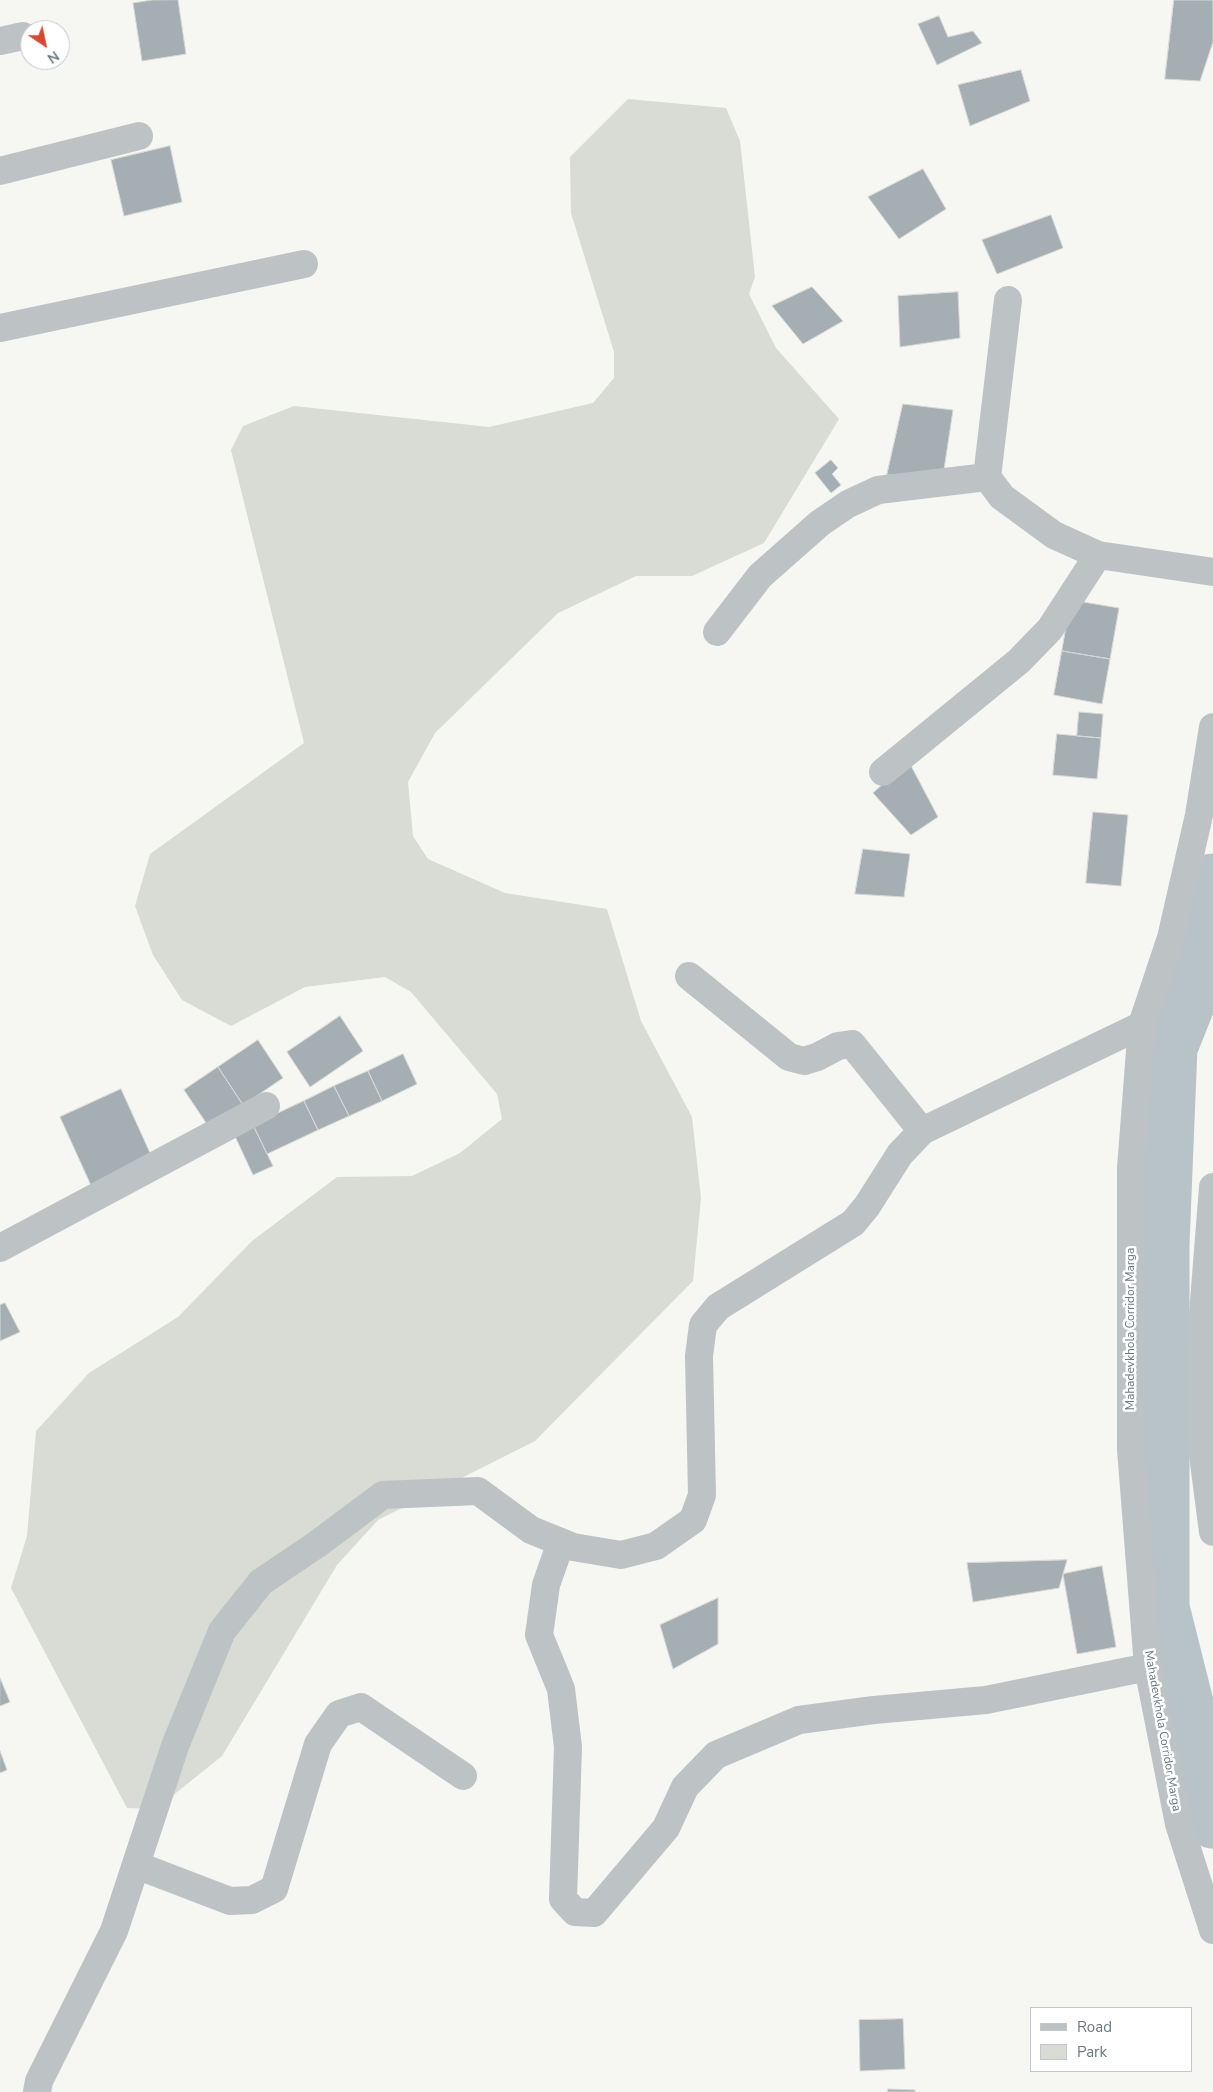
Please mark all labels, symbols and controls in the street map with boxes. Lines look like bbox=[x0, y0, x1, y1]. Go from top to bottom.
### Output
north arrow bbox=[20, 20, 70, 70]
text: N bbox=[43, 46, 63, 68]
street label: Mahadevkhola Corridor Marga bbox=[1124, 1248, 1138, 1410]
street label: Mahadevkhola Corridor Marga bbox=[1141, 1650, 1183, 1812]
legend bbox=[1030, 2007, 1193, 2072]
text: Road bbox=[1077, 2017, 1112, 2037]
text: Park bbox=[1077, 2042, 1107, 2062]

